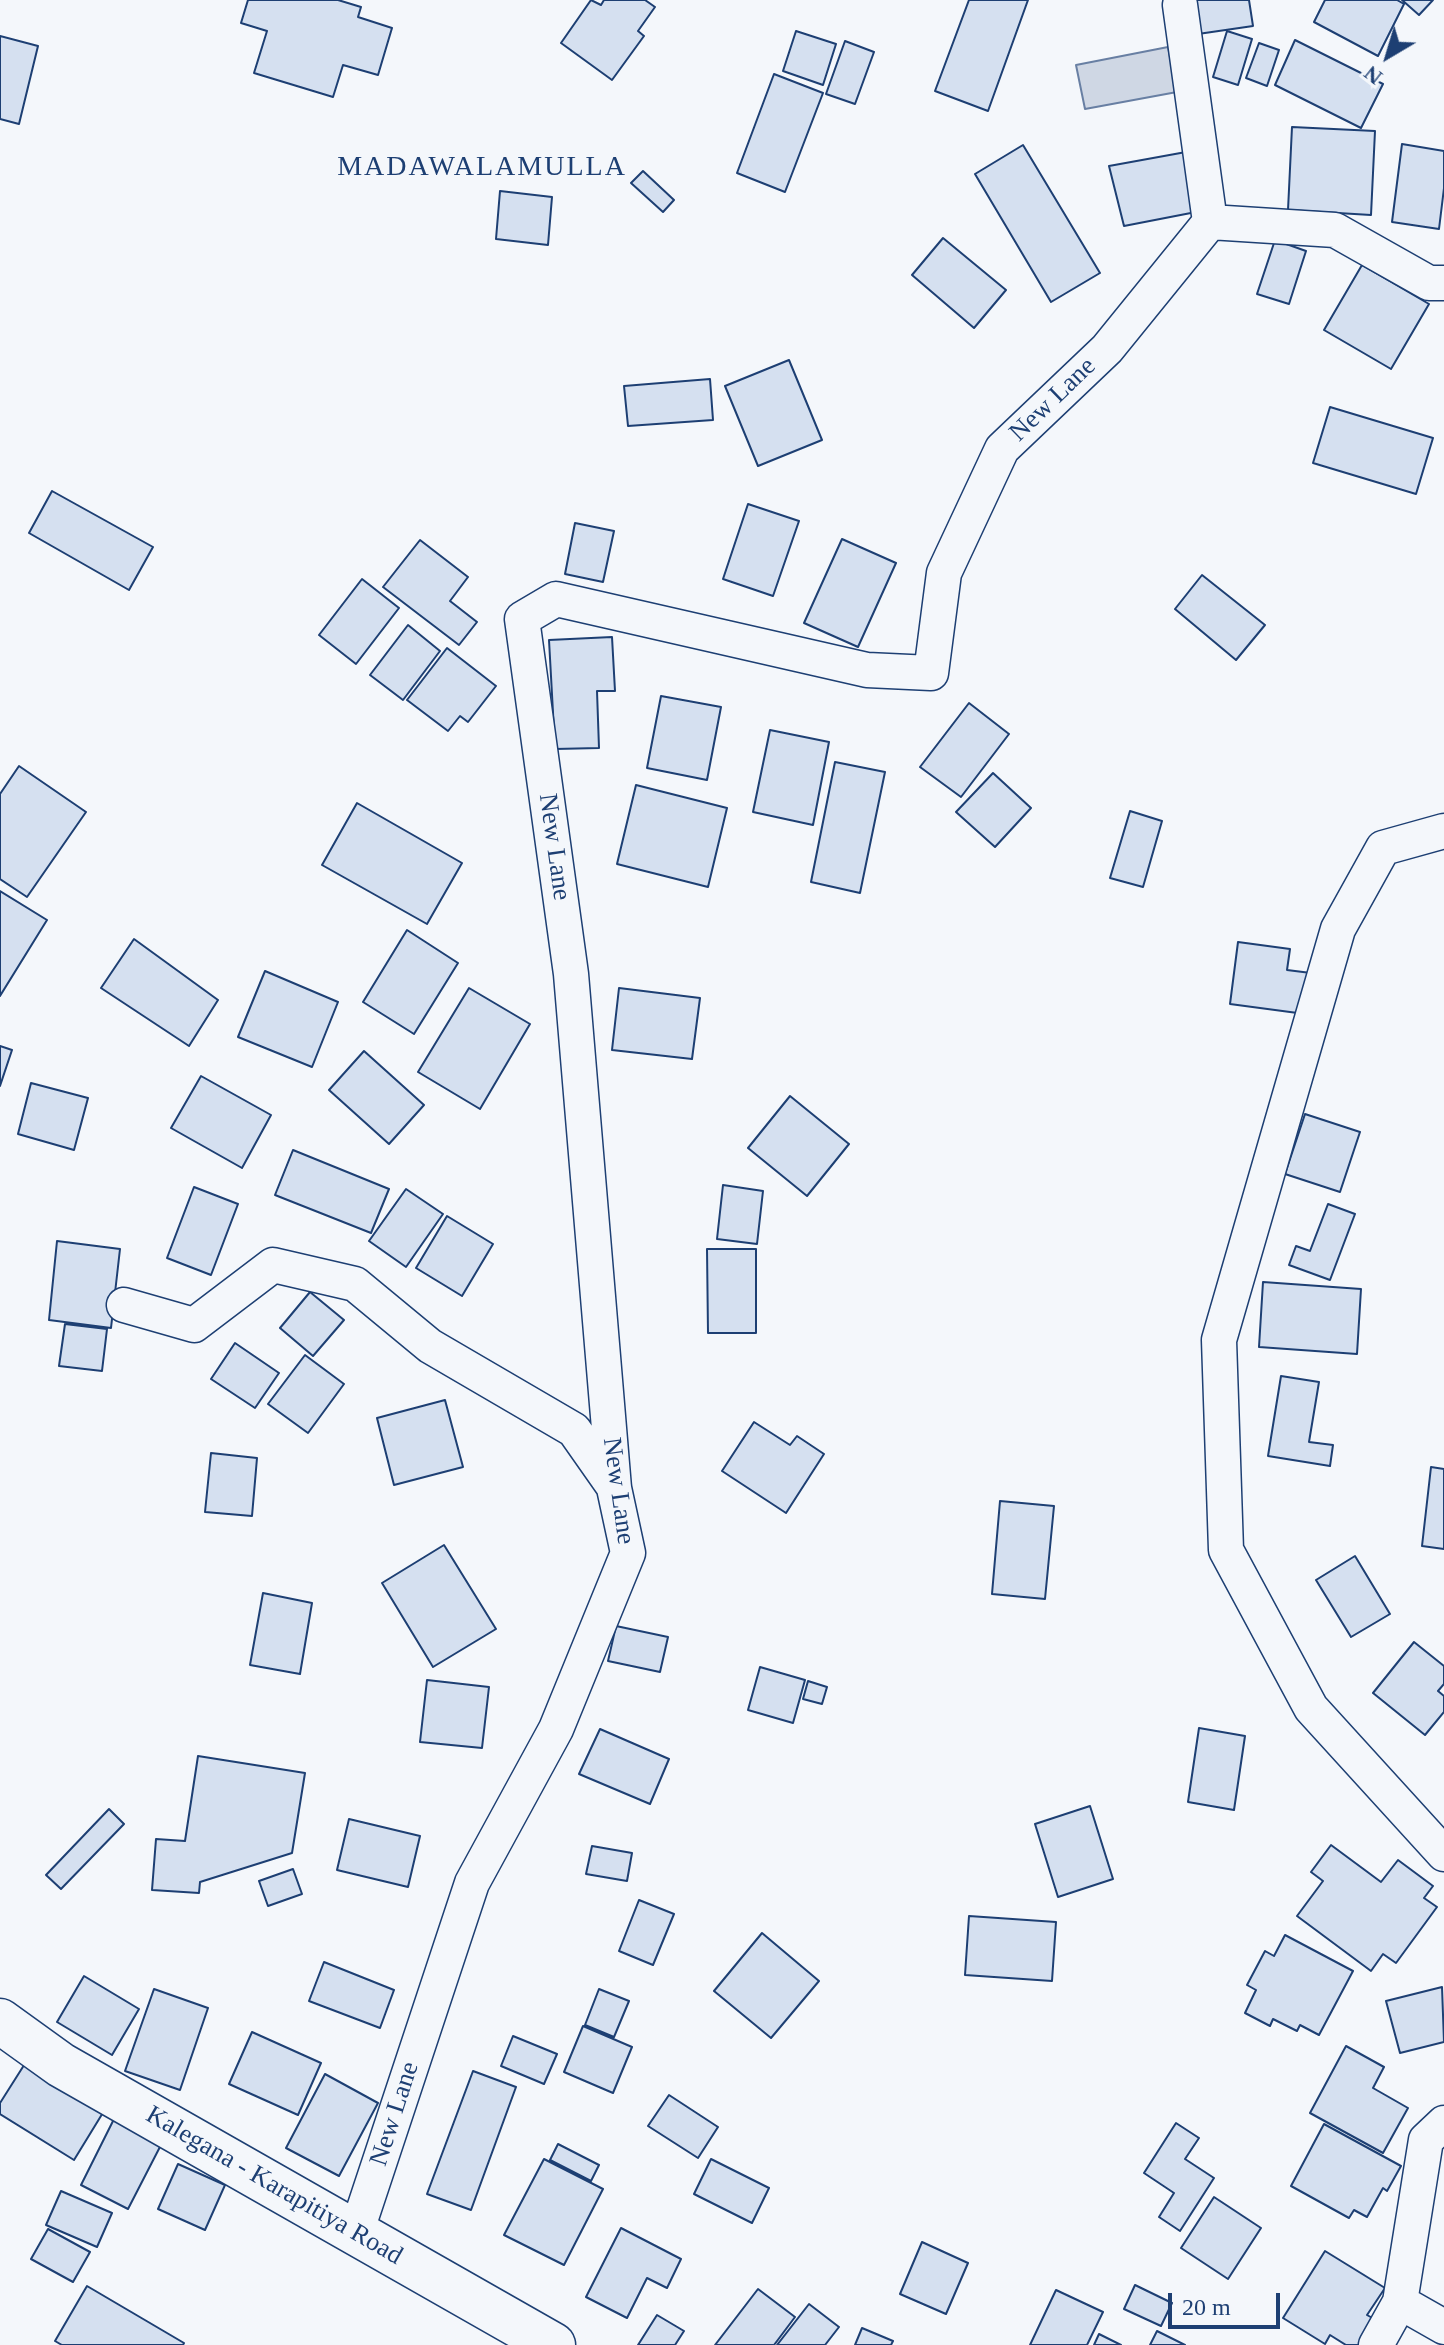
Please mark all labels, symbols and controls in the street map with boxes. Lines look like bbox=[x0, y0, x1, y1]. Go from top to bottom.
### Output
north arrow bbox=[1348, 16, 1428, 96]
text: N bbox=[1359, 61, 1387, 90]
district label: MADAWALAMULLA bbox=[337, 151, 627, 185]
street label: New Lane bbox=[1003, 351, 1103, 449]
street label: New Lane bbox=[531, 792, 577, 902]
street label: New Lane bbox=[595, 1436, 641, 1546]
street label: New Lane bbox=[364, 2058, 426, 2170]
street label: Kalegana - Karapitiya Road bbox=[140, 2100, 408, 2272]
scale bar bbox=[1172, 2277, 1284, 2327]
text: 20 m bbox=[1182, 2294, 1231, 2320]

